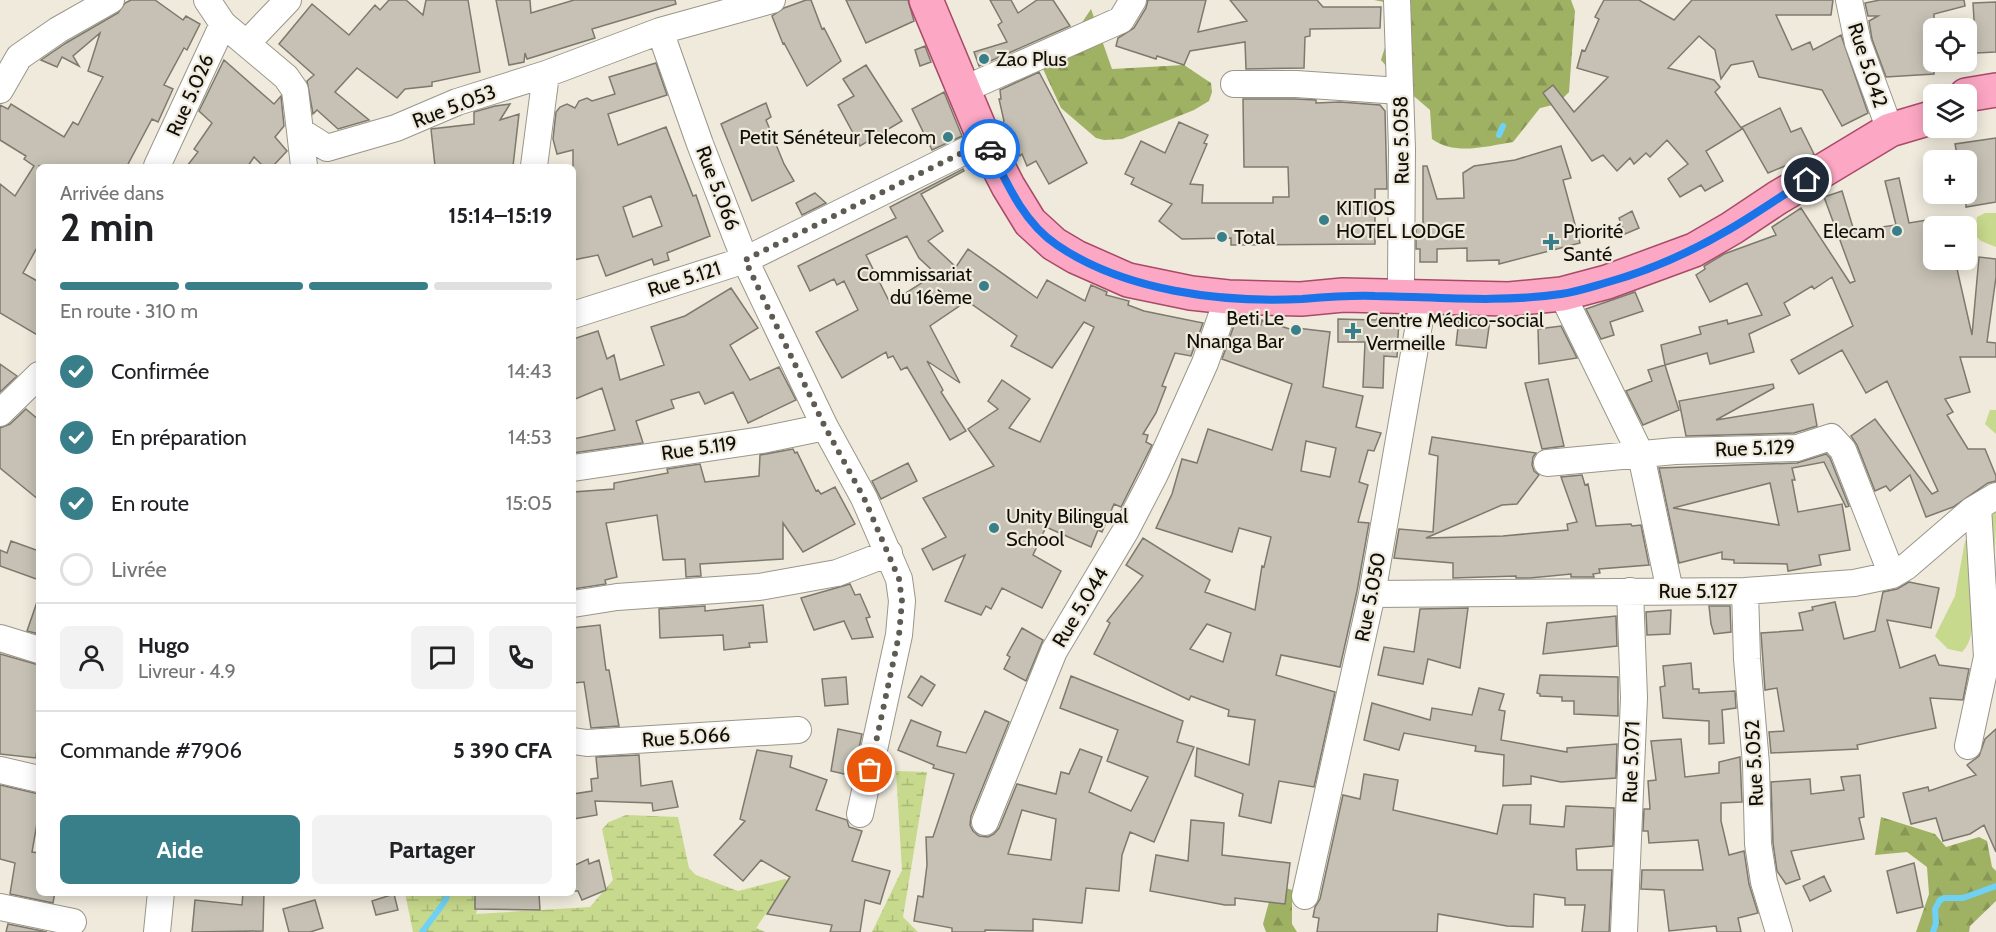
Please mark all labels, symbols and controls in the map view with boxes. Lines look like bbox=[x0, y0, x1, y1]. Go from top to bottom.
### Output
map controls bbox=[1923, 18, 1977, 270]
button: locate bbox=[1923, 18, 1977, 72]
street label: Rue 5.042 bbox=[1843, 20, 1893, 110]
place label: Zao Plus bbox=[996, 47, 1067, 71]
street label: Rue 5.026 bbox=[161, 50, 219, 140]
marker: Zao Plus bbox=[977, 52, 991, 66]
street label: Rue 5.053 bbox=[409, 79, 499, 133]
button: layers bbox=[1923, 84, 1977, 138]
street label: Rue 5.058 bbox=[1388, 96, 1414, 184]
courier bbox=[960, 119, 1020, 179]
place label: Petit Sénéteur Telecom bbox=[739, 125, 936, 149]
marker: Petit Sénéteur Telecom bbox=[941, 130, 955, 144]
icon: car bbox=[974, 133, 1007, 166]
street label: Rue 5.066 bbox=[691, 142, 745, 234]
button: + bbox=[1923, 150, 1977, 204]
pin bbox=[1781, 154, 1832, 205]
icon: home bbox=[1790, 163, 1823, 196]
text: Arrivée dans bbox=[60, 181, 164, 205]
place label: KITIOS HOTEL LODGE bbox=[1336, 196, 1465, 243]
text: 15:14–15:19 bbox=[448, 202, 552, 229]
text: 2 min bbox=[60, 203, 154, 251]
marker: KITIOS HOTEL LODGE bbox=[1317, 213, 1331, 227]
button: − bbox=[1923, 216, 1977, 270]
place label: Priorité Santé bbox=[1563, 219, 1623, 266]
place label: Elecam bbox=[1823, 219, 1885, 243]
marker: Elecam bbox=[1890, 224, 1904, 238]
place label: Total bbox=[1234, 225, 1275, 249]
marker: Total bbox=[1215, 230, 1229, 244]
marker: Priorité Santé bbox=[1544, 235, 1558, 249]
street label: Rue 5.121 bbox=[645, 256, 723, 302]
place label: Commissariat du 16ème bbox=[857, 262, 972, 309]
marker: Commissariat du 16ème bbox=[977, 279, 991, 293]
text: En route · 310 m bbox=[60, 299, 198, 323]
place label: Beti Le Nnanga Bar bbox=[1186, 306, 1285, 353]
place label: Centre Médico-social Vermeille bbox=[1366, 308, 1544, 355]
marker: Centre Médico-social Vermeille bbox=[1344, 322, 1362, 340]
marker: Beti Le Nnanga Bar bbox=[1289, 323, 1303, 337]
icon: check bbox=[60, 355, 93, 388]
text: Confirmée bbox=[111, 358, 209, 385]
text: 14:43 bbox=[507, 359, 552, 383]
icon: check bbox=[60, 421, 93, 454]
text: En préparation bbox=[111, 424, 247, 451]
text: 14:53 bbox=[508, 425, 552, 449]
street label: Rue 5.119 bbox=[660, 431, 738, 465]
street label: Rue 5.129 bbox=[1715, 435, 1795, 461]
icon: check bbox=[60, 487, 93, 520]
text: En route bbox=[111, 490, 189, 517]
text: 15:05 bbox=[506, 491, 552, 515]
place label: Unity Bilingual School bbox=[1006, 504, 1128, 551]
marker: Unity Bilingual School bbox=[987, 521, 1001, 535]
street label: Rue 5.050 bbox=[1350, 550, 1390, 644]
text: Livrée bbox=[111, 556, 167, 583]
street label: Rue 5.044 bbox=[1047, 562, 1113, 651]
street label: Rue 5.127 bbox=[1659, 579, 1737, 603]
button: person bbox=[60, 626, 123, 689]
button: chat bbox=[411, 626, 474, 689]
button: phone bbox=[489, 626, 552, 689]
text: Hugo bbox=[138, 632, 189, 659]
text: Livreur · 4.9 bbox=[138, 659, 236, 683]
street label: Rue 5.052 bbox=[1740, 719, 1768, 807]
street label: Rue 5.071 bbox=[1618, 721, 1644, 803]
street label: Rue 5.066 bbox=[641, 722, 731, 752]
text: Commande #7906 bbox=[60, 737, 242, 764]
text: 5 390 CFA bbox=[453, 737, 552, 764]
pin bbox=[844, 744, 895, 795]
icon: bag bbox=[853, 753, 886, 786]
button: Aide bbox=[60, 815, 300, 884]
button: Partager bbox=[312, 815, 552, 884]

